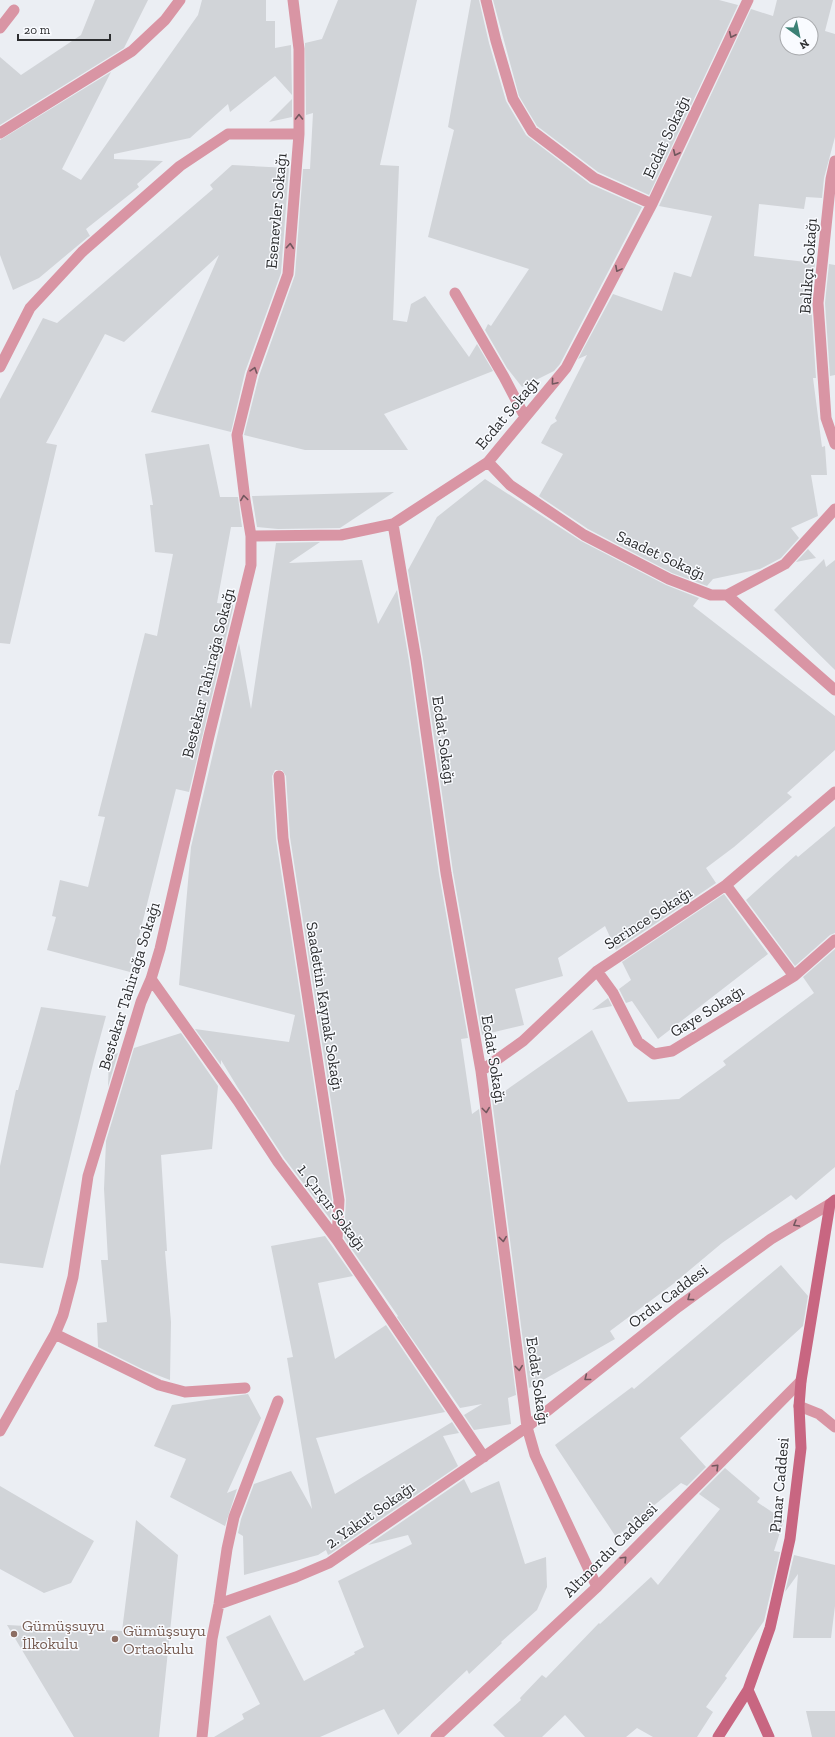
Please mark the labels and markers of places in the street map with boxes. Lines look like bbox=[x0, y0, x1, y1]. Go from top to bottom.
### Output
place label: Gümüşsuyu İlkokulu bbox=[22, 1616, 105, 1653]
place label: Gümüşsuyu Ortaokulu bbox=[123, 1621, 206, 1658]
marker: Gümüşsuyu İlkokulu bbox=[9, 1629, 19, 1639]
marker: Gümüşsuyu Ortaokulu bbox=[110, 1634, 120, 1644]

